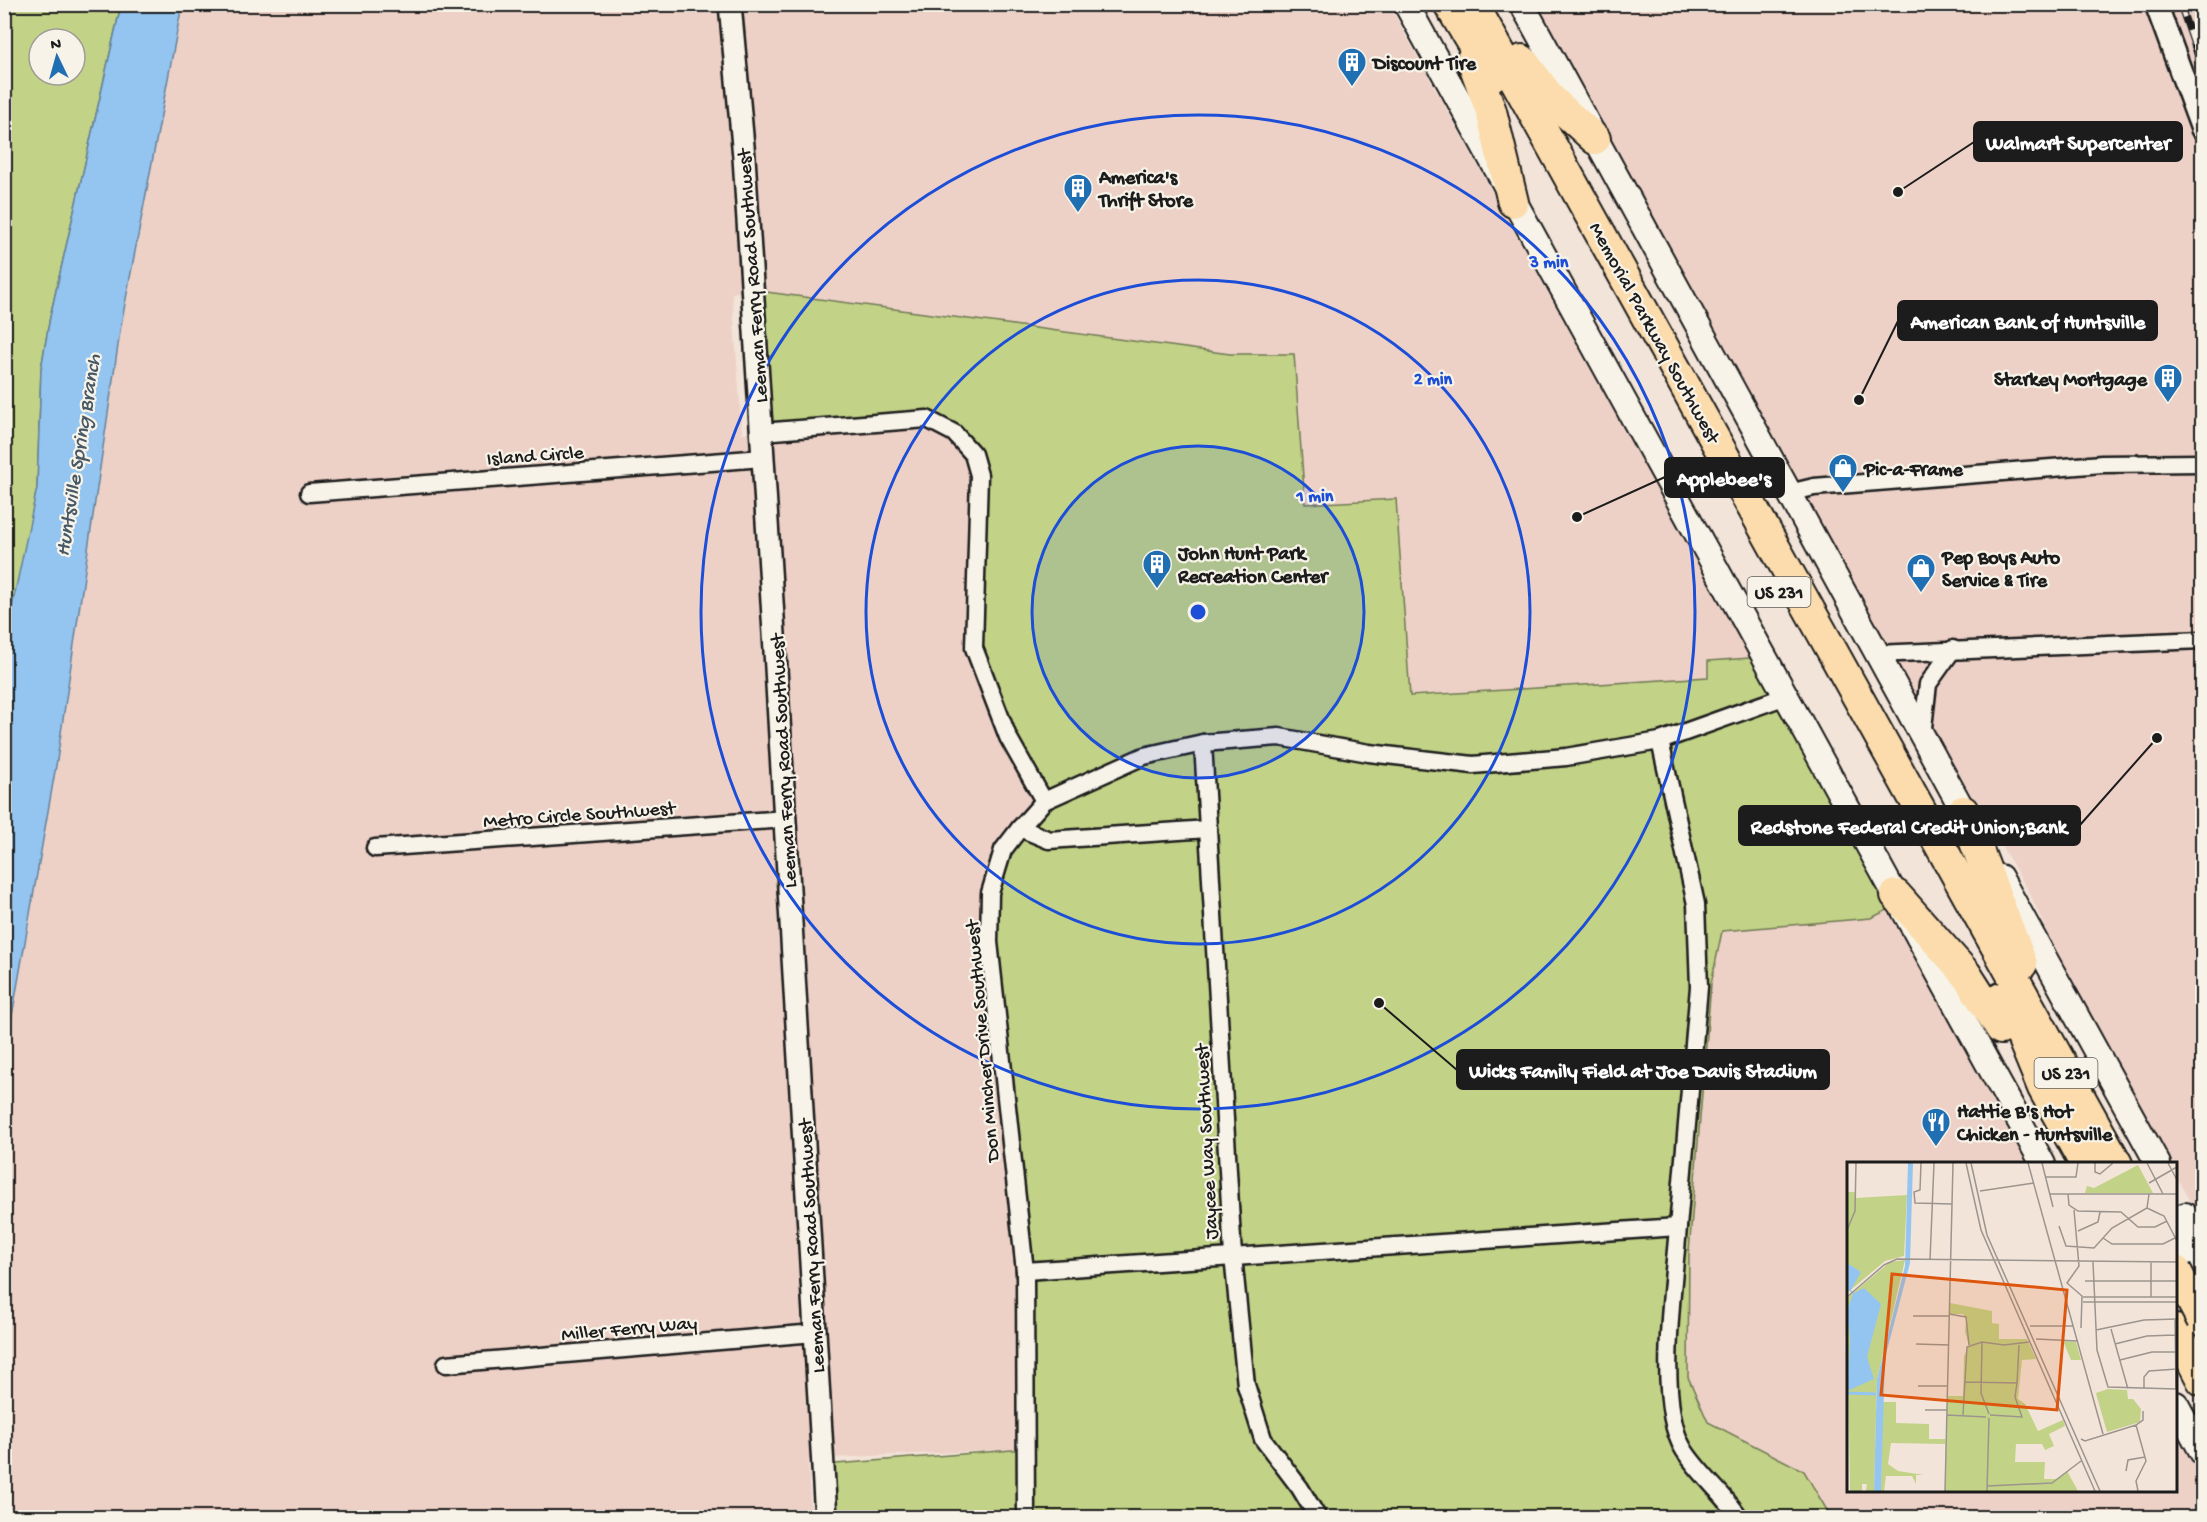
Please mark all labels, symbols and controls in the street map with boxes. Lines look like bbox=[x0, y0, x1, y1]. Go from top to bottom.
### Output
north arrow bbox=[27, 27, 87, 87]
text: N bbox=[50, 36, 63, 55]
building icon: Discount Tire bbox=[1336, 46, 1368, 88]
place label: Discount Tire bbox=[1371, 54, 1477, 77]
callout: Walmart Supercenter bbox=[1974, 122, 2182, 161]
text: Walmart Supercenter bbox=[1985, 133, 2173, 158]
street label: Leeman Ferry Road Southwest bbox=[734, 146, 775, 404]
place label: America's Thrift Store bbox=[1097, 168, 1194, 214]
building icon: America's Thrift Store bbox=[1062, 172, 1094, 214]
street label: Memorial Parkway Southwest bbox=[1583, 219, 1724, 450]
text: 3 min bbox=[1529, 253, 1569, 274]
callout: American Bank of Huntsville bbox=[1898, 301, 2157, 340]
text: American Bank of Huntsville bbox=[1910, 312, 2147, 337]
water label: Huntsville Spring Branch bbox=[52, 352, 109, 558]
building icon: Starkey Mortgage bbox=[2152, 362, 2184, 404]
text: 2 min bbox=[1414, 370, 1453, 391]
place label: Starkey Mortgage bbox=[1994, 370, 2148, 393]
street label: Island Circle bbox=[486, 443, 585, 472]
shop icon: Pic-a-Frame bbox=[1827, 452, 1859, 494]
callout: Applebee's bbox=[1665, 458, 1784, 497]
place label: Pic-a-Frame bbox=[1863, 460, 1963, 483]
text: Applebee's bbox=[1676, 469, 1772, 494]
text: 1 min bbox=[1296, 487, 1334, 508]
place label: John Hunt Park Recreation Center bbox=[1177, 544, 1329, 590]
building icon: John Hunt Park Recreation Center bbox=[1141, 548, 1173, 590]
place label: Pep Boys Auto Service & Tire bbox=[1941, 548, 2061, 594]
shop icon: Pep Boys Auto Service & Tire bbox=[1905, 552, 1937, 594]
road number: US 231 bbox=[1748, 577, 1810, 607]
centre of rings bbox=[1188, 602, 1208, 622]
street label: Leeman Ferry Road Southwest bbox=[767, 631, 804, 889]
street label: Metro Circle Southwest bbox=[482, 798, 678, 835]
callout: Redstone Federal Credit Union;Bank bbox=[1739, 806, 2080, 845]
text: Redstone Federal Credit Union;Bank bbox=[1750, 817, 2070, 842]
street label: Don Mincher Drive Southwest bbox=[962, 917, 1007, 1165]
street label: Jaycee Way Southwest bbox=[1192, 1042, 1225, 1240]
callout: Wicks Family Field at Joe Davis Stadium bbox=[1457, 1050, 1829, 1089]
road number: US 231 bbox=[2034, 1058, 2098, 1088]
text: Wicks Family Field at Joe Davis Stadium bbox=[1468, 1061, 1817, 1086]
place label: Hattie B's Hot Chicken - Huntsville bbox=[1956, 1102, 2113, 1148]
restaurant icon: Hattie B's Hot Chicken - Huntsville bbox=[1920, 1106, 1952, 1148]
street label: Leeman Ferry Road Southwest bbox=[795, 1116, 832, 1374]
inset map bbox=[1847, 1162, 2177, 1492]
street label: Miller Ferry Way bbox=[560, 1313, 698, 1348]

